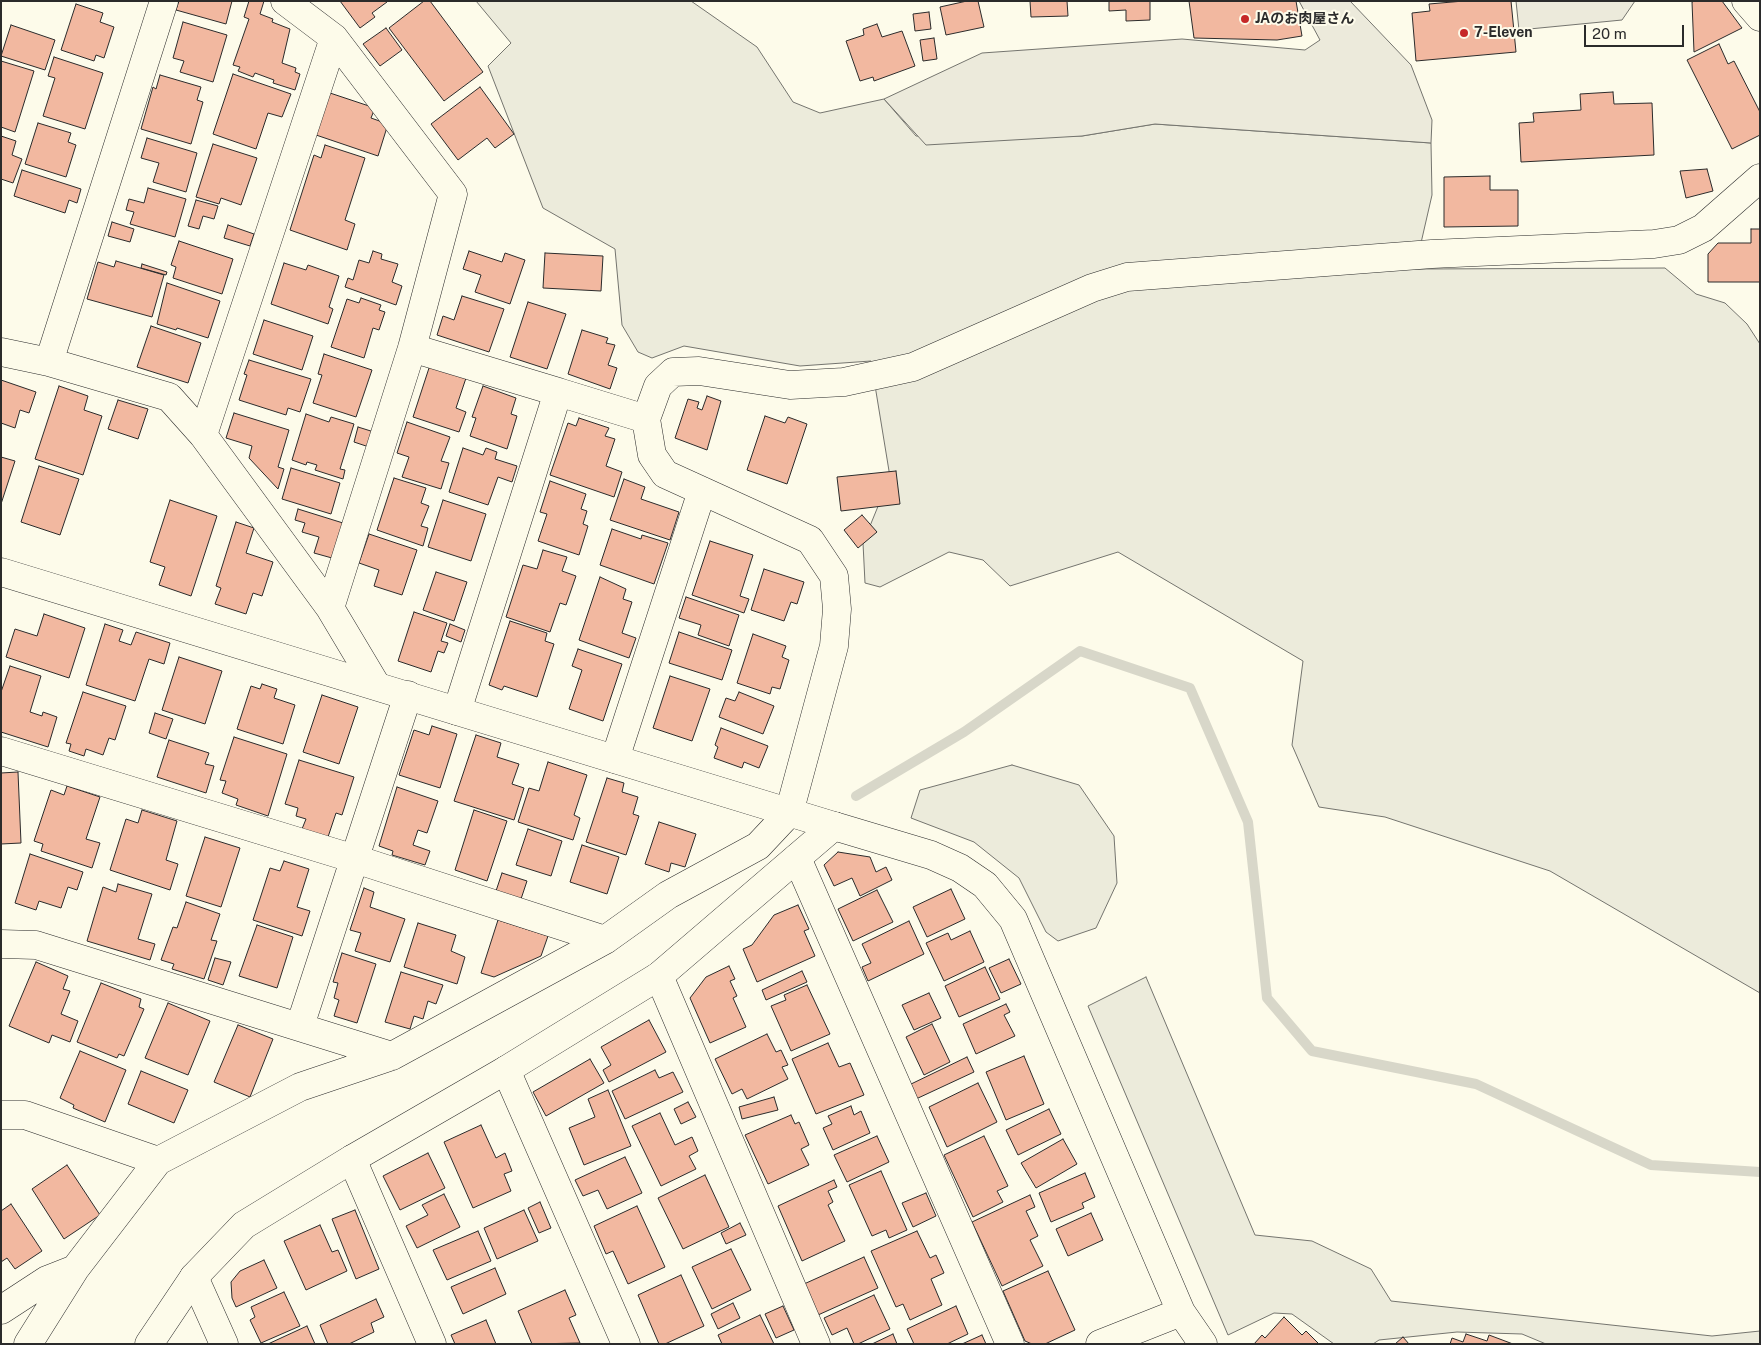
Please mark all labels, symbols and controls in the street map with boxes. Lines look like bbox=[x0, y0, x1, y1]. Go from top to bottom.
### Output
place label: JAのお肉屋さん bbox=[1255, 11, 1354, 27]
marker: JAのお肉屋さん bbox=[1239, 13, 1251, 25]
scale bar bbox=[1586, 15, 1686, 47]
place label: 7-Eleven bbox=[1474, 25, 1533, 41]
text: 20 m bbox=[1592, 25, 1627, 42]
marker: 7-Eleven bbox=[1458, 27, 1470, 39]

